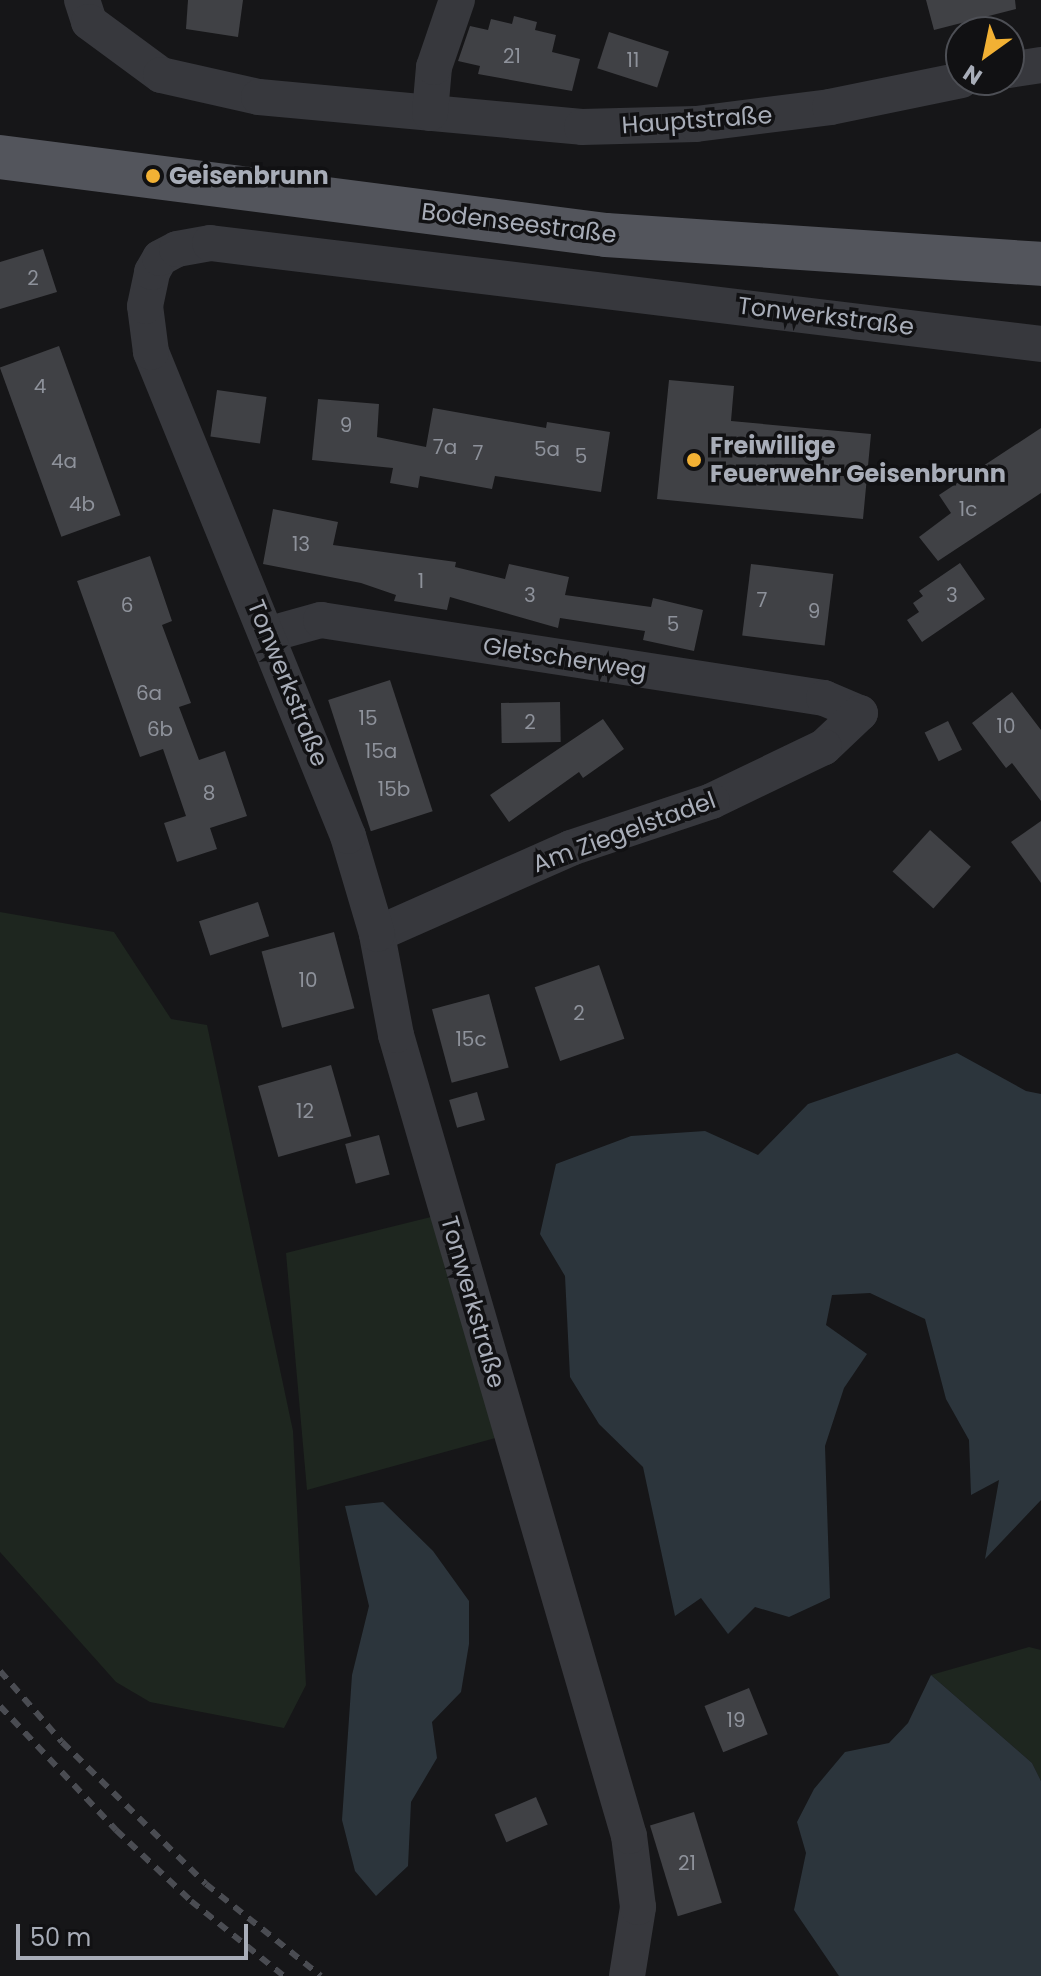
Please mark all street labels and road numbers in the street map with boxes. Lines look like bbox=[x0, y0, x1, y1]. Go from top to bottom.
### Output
street label: Hauptstraße bbox=[621, 100, 773, 140]
street label: Bodenseestraße bbox=[420, 197, 618, 249]
street label: Tonwerkstraße bbox=[736, 291, 916, 341]
street label: Tonwerkstraße bbox=[241, 595, 335, 771]
street label: Gletscherweg bbox=[481, 631, 649, 685]
street label: Am Ziegelstadel bbox=[529, 786, 719, 878]
street label: Tonwerkstraße bbox=[435, 1213, 511, 1391]

